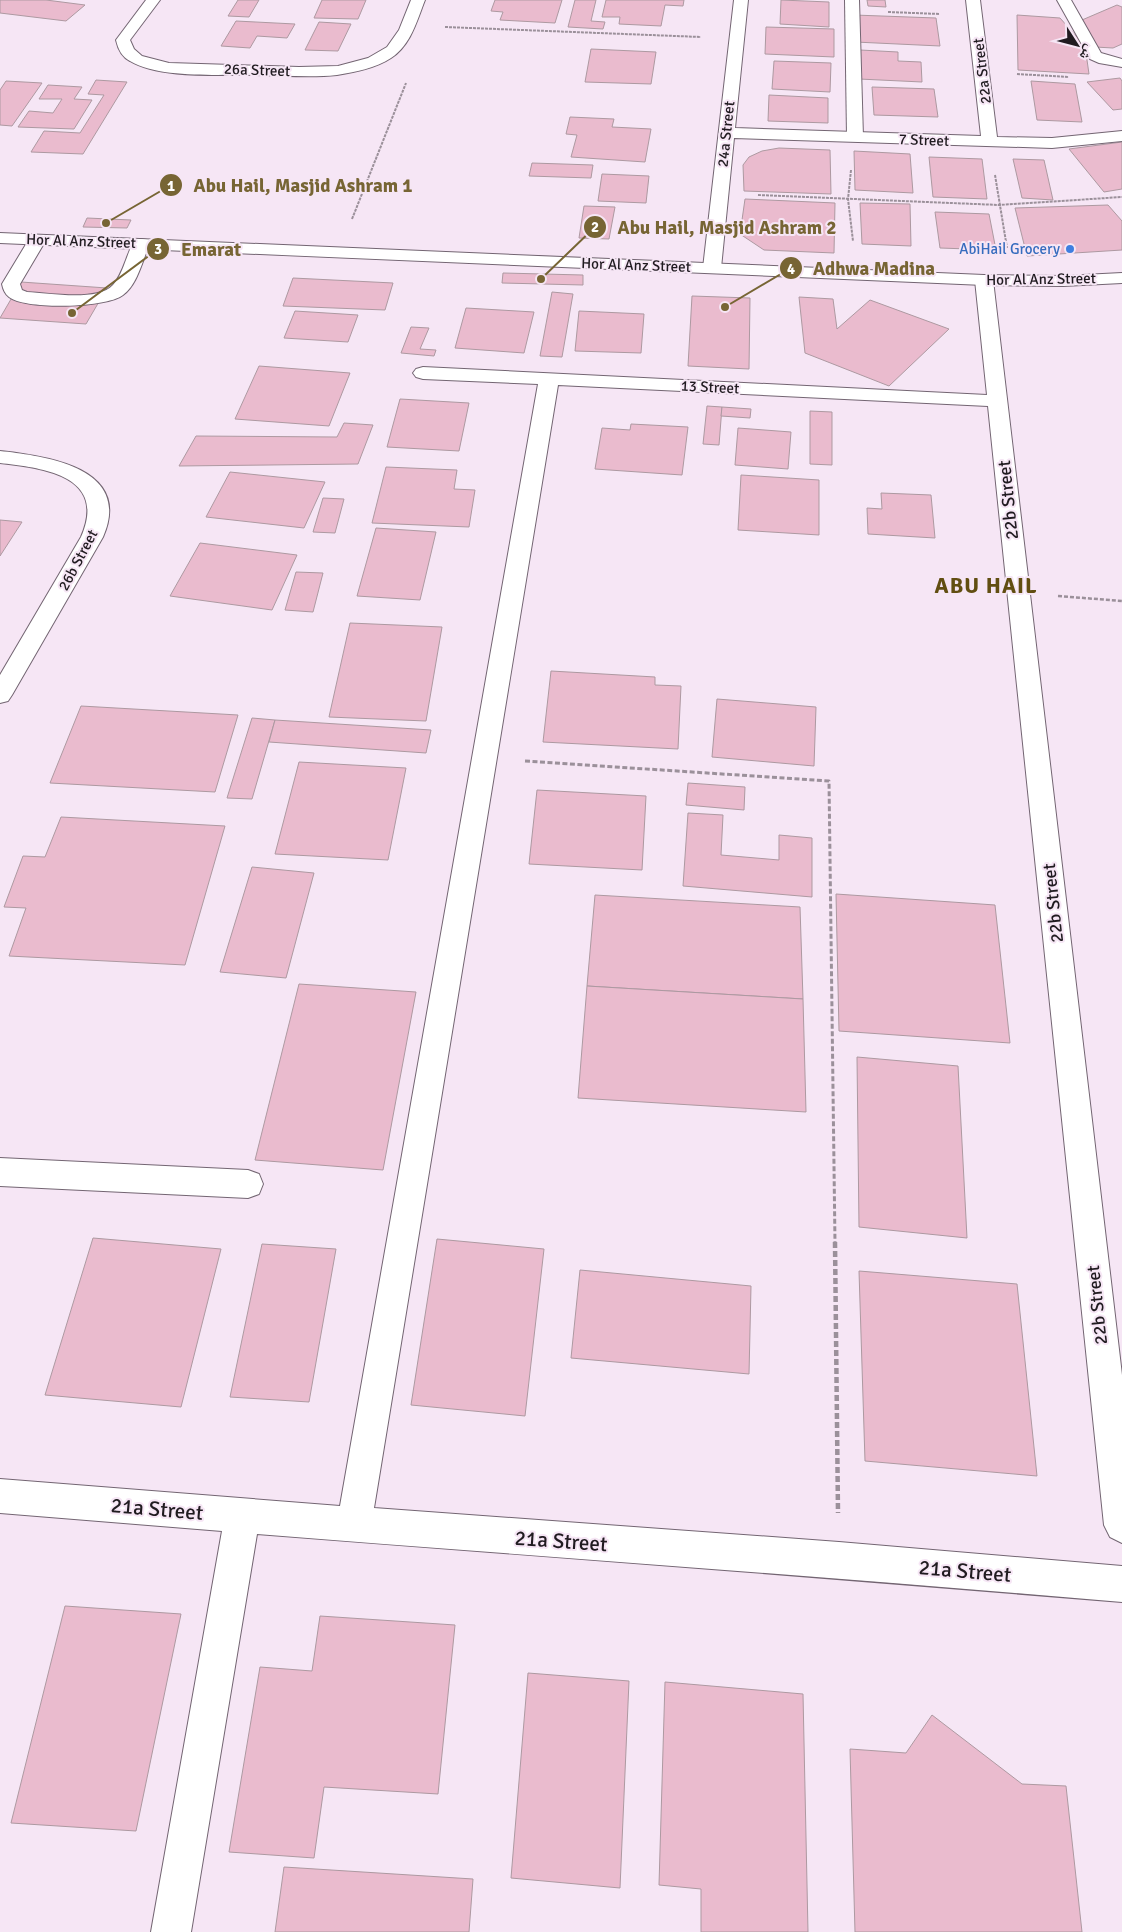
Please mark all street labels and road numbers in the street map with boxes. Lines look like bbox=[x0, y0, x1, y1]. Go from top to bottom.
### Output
street label: 22a Street bbox=[969, 37, 995, 105]
street label: 26a Street bbox=[224, 60, 290, 80]
street label: 24a Street bbox=[714, 100, 738, 168]
street label: 7 Street bbox=[898, 130, 950, 150]
street label: Hor Al Anz Street bbox=[26, 230, 136, 252]
street label: Hor Al Anz Street bbox=[581, 254, 691, 276]
street label: Hor Al Anz Street bbox=[986, 269, 1096, 289]
street label: 13 Street bbox=[680, 376, 740, 398]
street label: 22b Street bbox=[993, 459, 1023, 541]
street label: 26b Street bbox=[54, 526, 102, 594]
street label: 22b Street bbox=[1038, 862, 1068, 944]
street label: 22b Street bbox=[1082, 1264, 1112, 1346]
street label: 21a Street bbox=[110, 1492, 204, 1526]
street label: 21a Street bbox=[514, 1525, 608, 1557]
street label: 21a Street bbox=[918, 1554, 1012, 1588]

